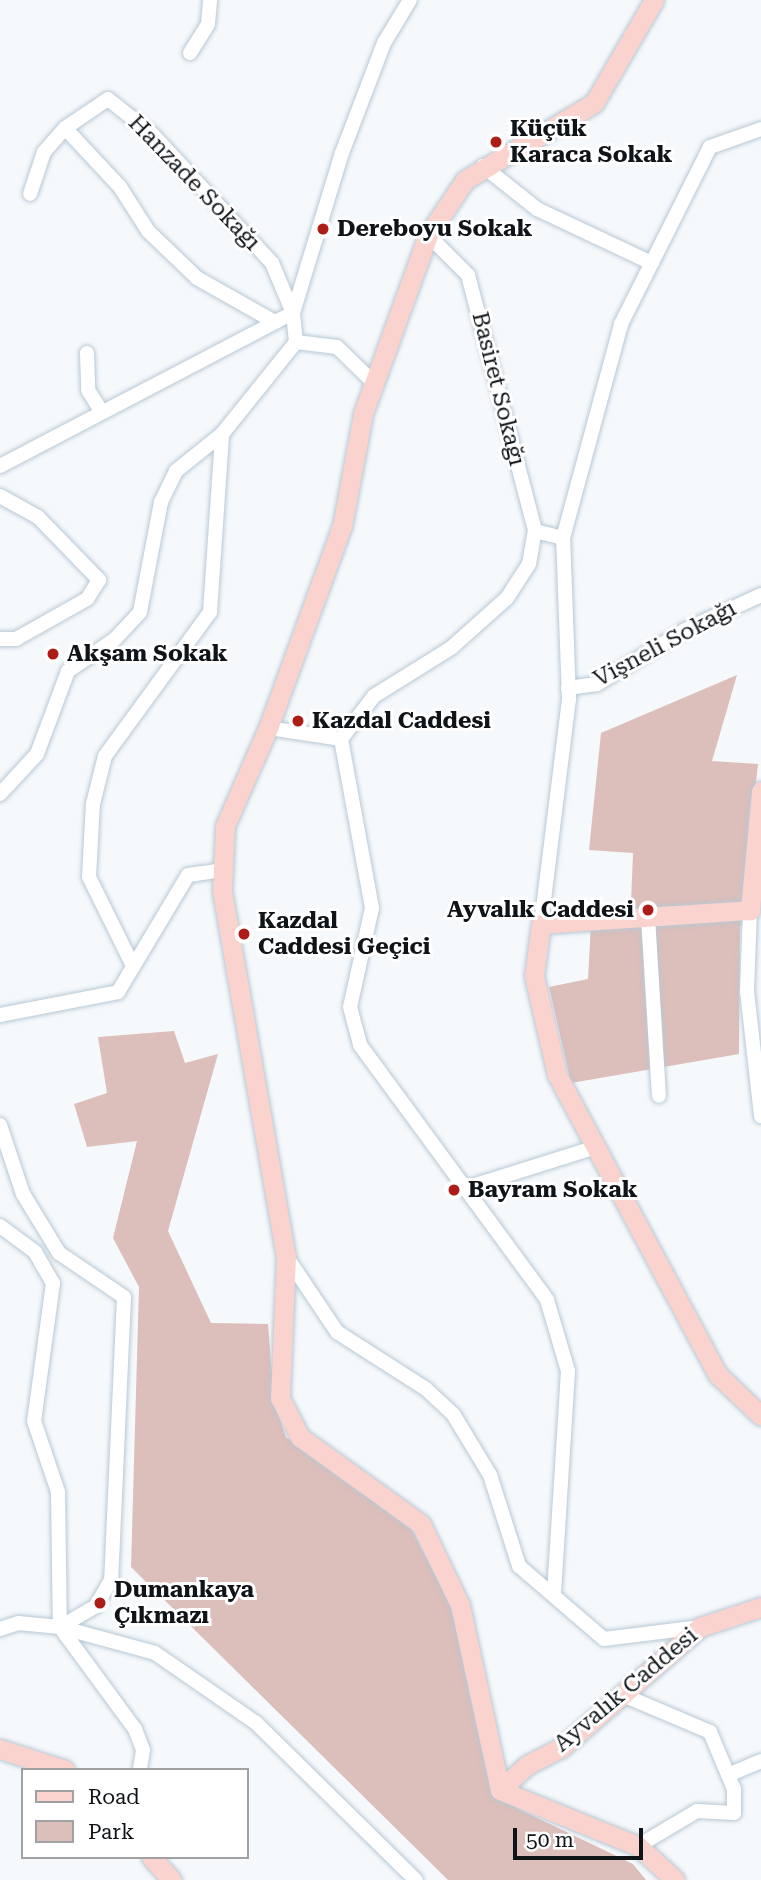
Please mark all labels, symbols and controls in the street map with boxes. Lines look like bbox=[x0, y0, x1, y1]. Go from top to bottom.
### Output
street label: Hanzade Sokağı bbox=[122, 109, 266, 257]
place label: Küçük Karaca Sokak bbox=[510, 115, 672, 169]
marker: Küçük Karaca Sokak bbox=[488, 134, 504, 150]
place label: Dereboyu Sokak bbox=[337, 215, 532, 243]
marker: Dereboyu Sokak bbox=[315, 221, 331, 237]
street label: Basiret Sokağı bbox=[466, 309, 530, 469]
street label: Vişneli Sokağı bbox=[589, 595, 741, 693]
place label: Akşam Sokak bbox=[67, 640, 228, 668]
marker: Akşam Sokak bbox=[45, 646, 61, 662]
place label: Kazdal Caddesi bbox=[312, 707, 491, 735]
marker: Kazdal Caddesi bbox=[290, 713, 306, 729]
place label: Ayvalık Caddesi bbox=[447, 896, 634, 924]
marker: Ayvalık Caddesi bbox=[640, 902, 656, 918]
place label: Kazdal Caddesi Geçici bbox=[258, 907, 430, 961]
marker: Kazdal Caddesi Geçici bbox=[236, 926, 252, 942]
place label: Bayram Sokak bbox=[468, 1176, 638, 1204]
marker: Bayram Sokak bbox=[446, 1182, 462, 1198]
place label: Dumankaya Çıkmazı bbox=[114, 1576, 254, 1630]
marker: Dumankaya Çıkmazı bbox=[92, 1595, 108, 1611]
street label: Ayvalık Caddesi bbox=[549, 1622, 703, 1758]
legend bbox=[21, 1768, 248, 1859]
text: Road bbox=[88, 1785, 140, 1809]
scale bar bbox=[516, 1814, 646, 1858]
text: Park bbox=[88, 1820, 134, 1844]
text: 50 m bbox=[526, 1828, 574, 1852]

